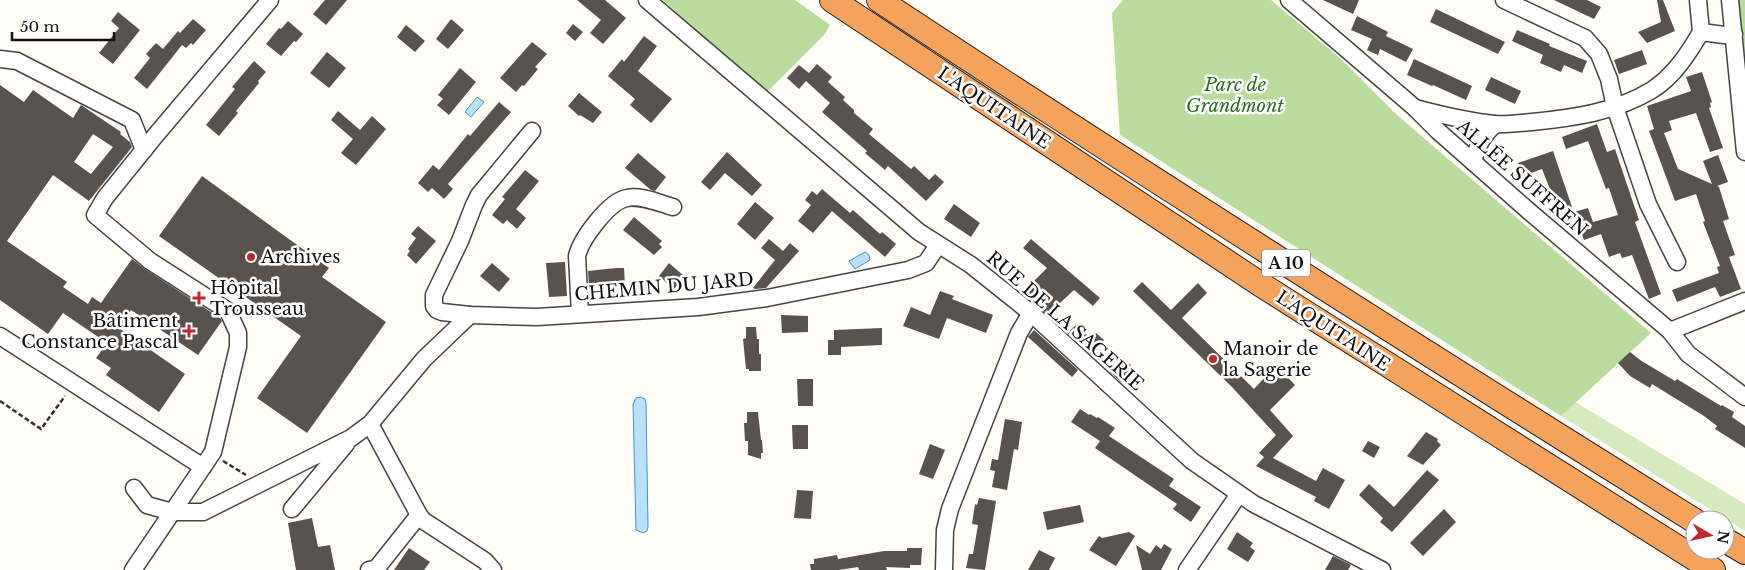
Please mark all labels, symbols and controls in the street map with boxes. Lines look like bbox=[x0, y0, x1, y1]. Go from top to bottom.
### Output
scale bar bbox=[12, 10, 115, 42]
text: 50 m bbox=[20, 17, 60, 36]
street label: L'AQUITAINE bbox=[933, 62, 1055, 154]
park label: Parc de Grandmont bbox=[1186, 74, 1284, 117]
street label: ALLÉE SUFFREN bbox=[1451, 114, 1593, 241]
place label: Archives bbox=[260, 246, 340, 268]
street label: RUE DE LA SAGERIE bbox=[982, 247, 1148, 395]
road number: A 10 bbox=[1262, 250, 1310, 276]
marker: Archives bbox=[245, 251, 257, 263]
street label: CHEMIN DU JARD bbox=[573, 268, 755, 306]
place label: Hôpital Trousseau bbox=[210, 277, 304, 320]
street label: L'AQUITAINE bbox=[1272, 286, 1394, 376]
marker: Hôpital Trousseau bbox=[192, 291, 206, 305]
place label: Bâtiment Constance Pascal bbox=[21, 310, 178, 353]
marker: Bâtiment Constance Pascal bbox=[182, 324, 196, 338]
place label: Manoir de la Sagerie bbox=[1223, 338, 1319, 381]
marker: Manoir de la Sagerie bbox=[1207, 353, 1219, 365]
north arrow bbox=[1685, 510, 1735, 560]
text: N bbox=[1713, 529, 1733, 545]

